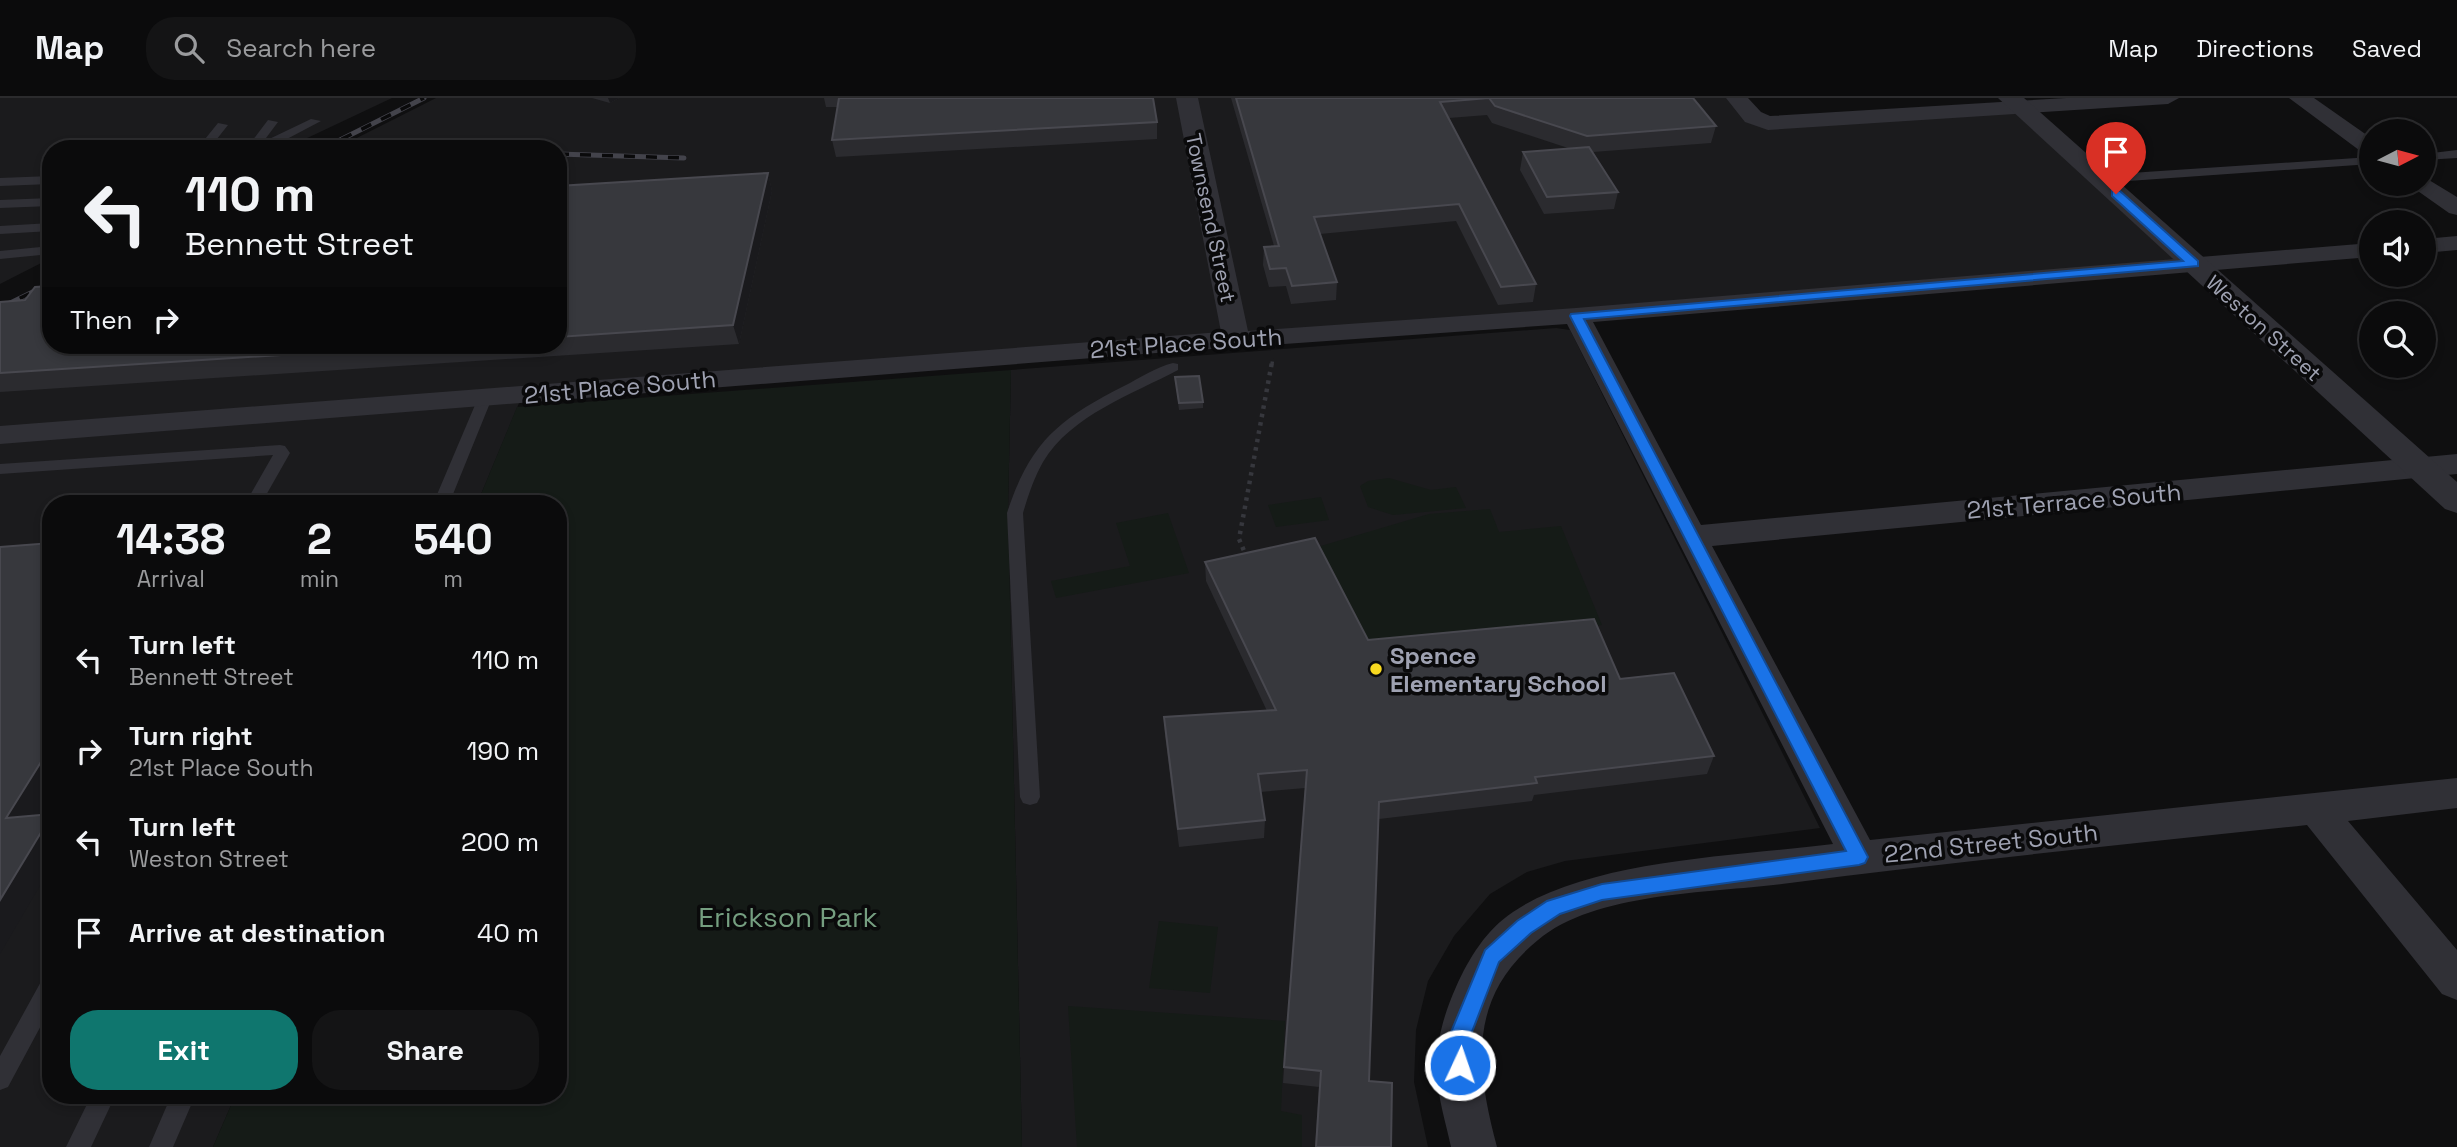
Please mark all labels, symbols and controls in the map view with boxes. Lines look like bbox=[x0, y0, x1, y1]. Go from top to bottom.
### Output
search box bbox=[146, 17, 636, 80]
text: Map bbox=[35, 27, 104, 69]
icon: search bbox=[170, 29, 208, 67]
text: Search here bbox=[226, 31, 376, 65]
text: Map bbox=[2108, 33, 2158, 64]
text: Directions bbox=[2196, 33, 2314, 64]
text: Saved bbox=[2352, 33, 2422, 64]
north arrow bbox=[2359, 119, 2436, 196]
map controls bbox=[2359, 119, 2436, 378]
pin bbox=[2086, 122, 2146, 194]
street label: Townsend Street bbox=[1180, 131, 1242, 305]
icon: arrive bbox=[2097, 133, 2135, 171]
text: 110 m bbox=[185, 163, 315, 225]
icon: left bbox=[70, 168, 161, 259]
button: sound bbox=[2359, 210, 2436, 287]
text: Bennett Street bbox=[185, 224, 414, 264]
street label: Weston Street bbox=[2201, 269, 2327, 387]
icon: right bbox=[147, 301, 185, 339]
button: search bbox=[2359, 301, 2436, 378]
text: Then bbox=[70, 303, 133, 337]
street label: 21st Place South bbox=[1089, 321, 1283, 365]
street label: 21st Place South bbox=[523, 363, 717, 411]
street label: 21st Terrace South bbox=[1965, 476, 2183, 526]
text: 14:38 bbox=[116, 513, 225, 566]
text: 2 bbox=[307, 513, 332, 566]
text: 540 bbox=[414, 513, 493, 566]
text: Arrival bbox=[137, 564, 205, 594]
text: min bbox=[300, 564, 339, 594]
text: m bbox=[443, 564, 463, 594]
text: Turn left bbox=[129, 628, 236, 662]
place label: Spence Elementary School bbox=[1390, 640, 1607, 699]
icon: left bbox=[70, 641, 108, 679]
text: 110 m bbox=[472, 643, 539, 677]
marker: Spence Elementary School bbox=[1368, 661, 1384, 677]
text: Bennett Street bbox=[129, 662, 294, 692]
text: Turn right bbox=[129, 719, 253, 753]
icon: right bbox=[70, 732, 108, 770]
text: 190 m bbox=[467, 734, 539, 768]
text: 21st Place South bbox=[129, 753, 314, 783]
text: Turn left bbox=[129, 810, 236, 844]
street label: 22nd Street South bbox=[1883, 816, 2099, 870]
icon: left bbox=[70, 823, 108, 861]
text: 200 m bbox=[461, 825, 539, 859]
text: Weston Street bbox=[129, 844, 289, 874]
park label: Erickson Park bbox=[698, 899, 878, 935]
icon: arrive bbox=[70, 914, 108, 952]
text: Arrive at destination bbox=[129, 916, 386, 950]
text: 40 m bbox=[477, 916, 539, 950]
button: Exit bbox=[70, 1010, 298, 1090]
button: Share bbox=[312, 1010, 539, 1090]
position arrow bbox=[1423, 1028, 1497, 1102]

